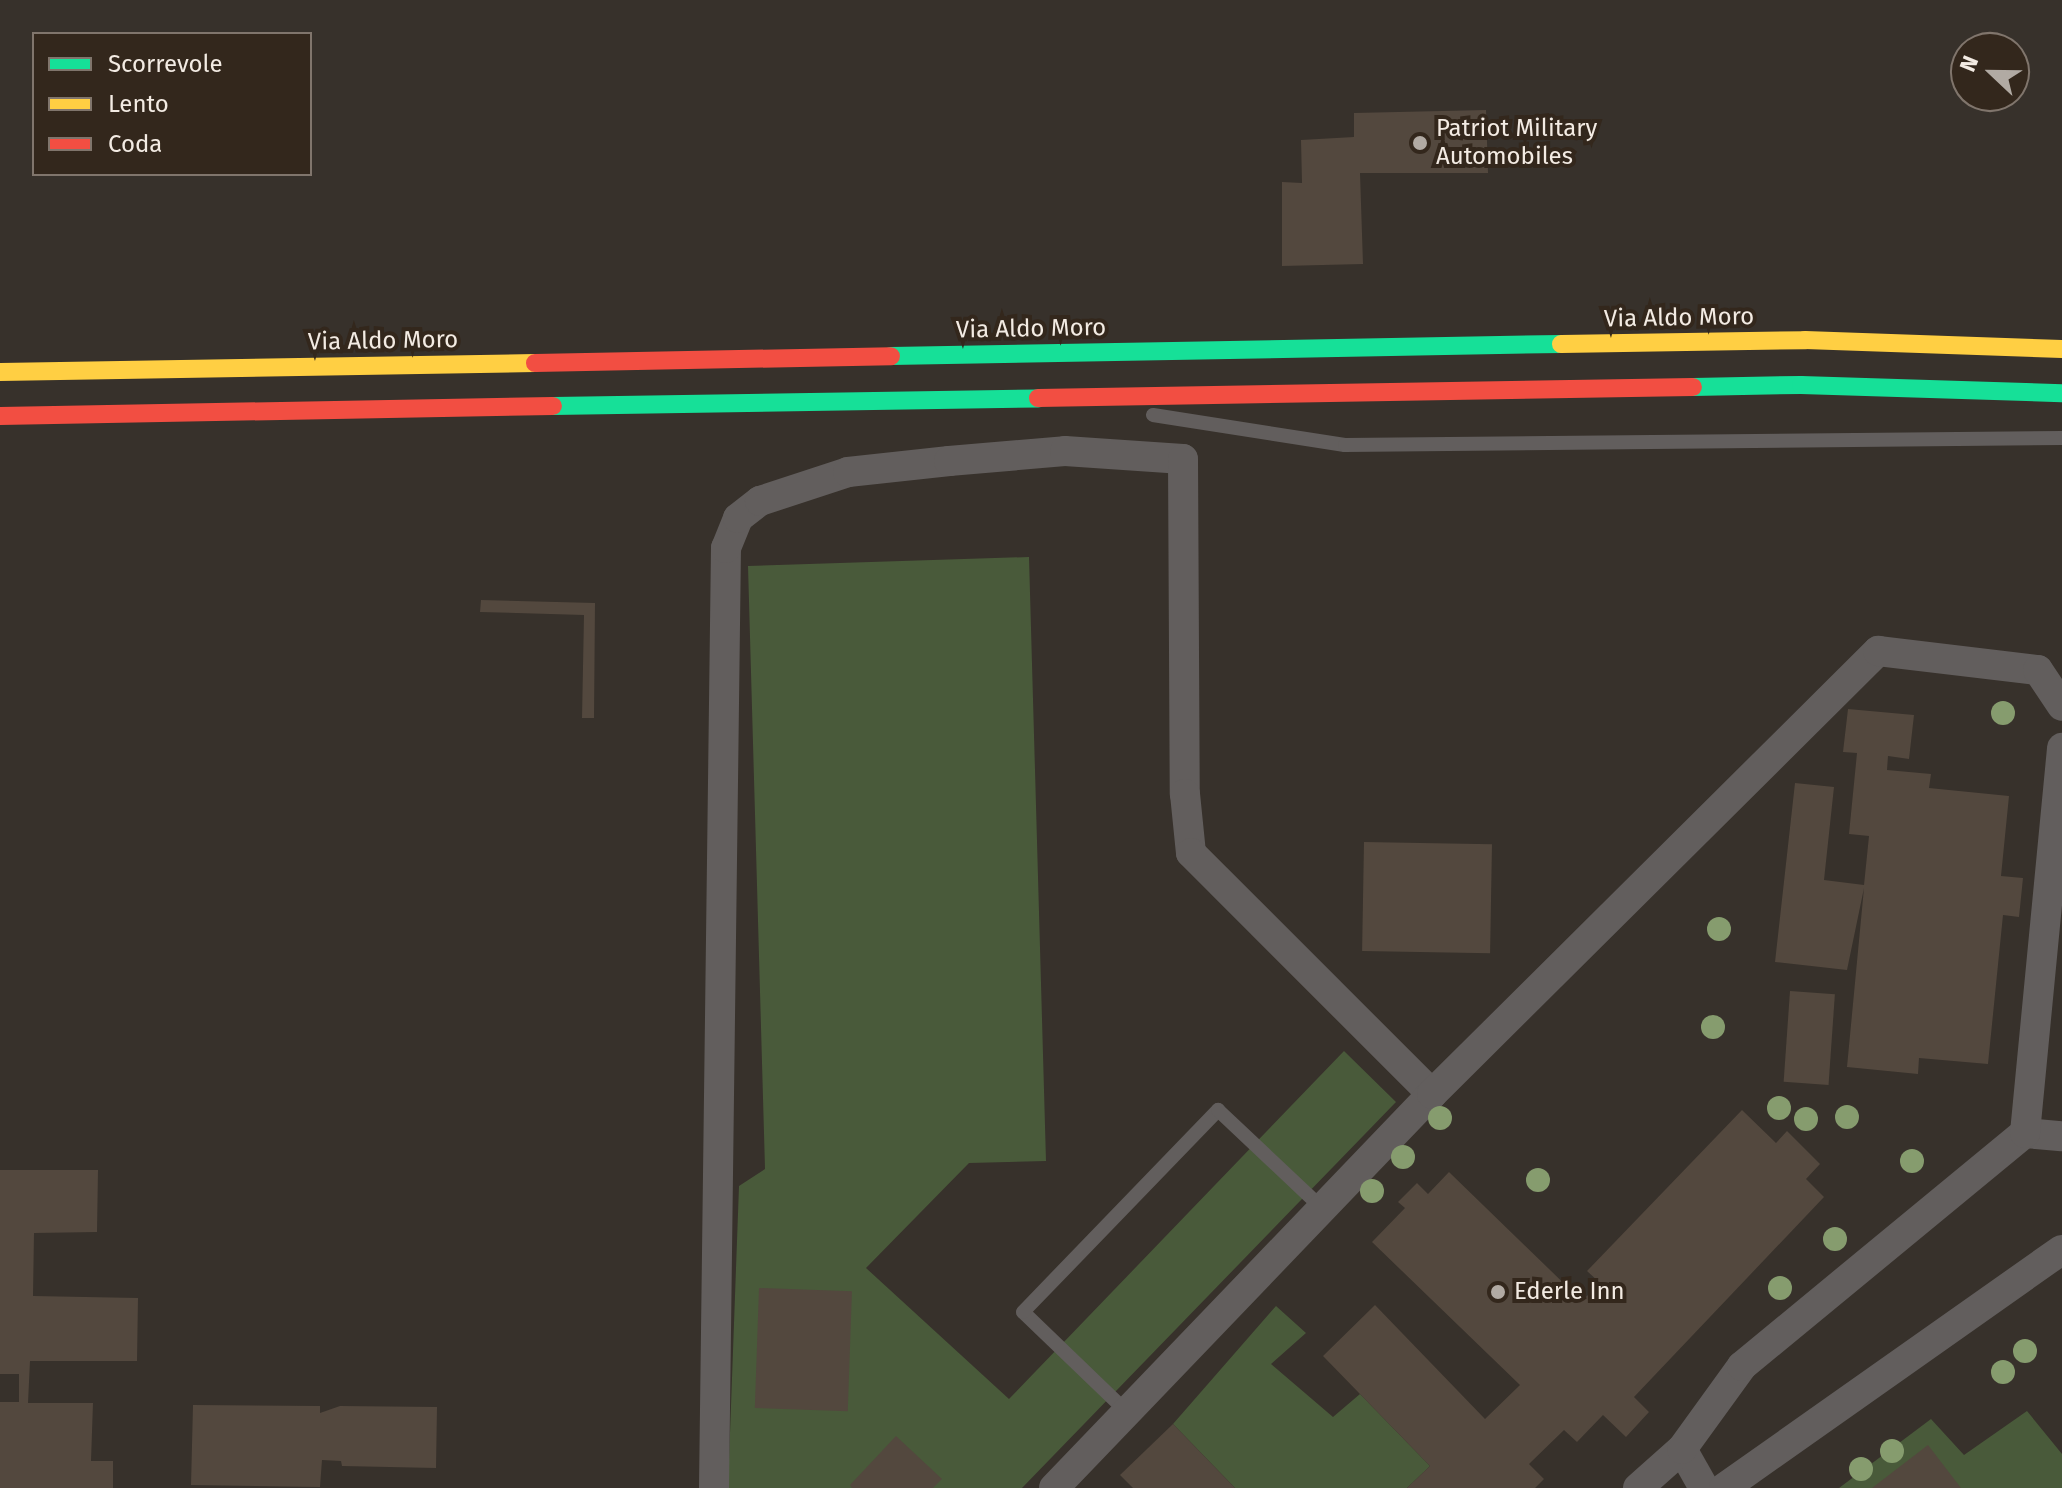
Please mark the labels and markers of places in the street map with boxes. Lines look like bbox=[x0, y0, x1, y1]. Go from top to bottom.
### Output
place label: Patriot Military Automobiles bbox=[1436, 115, 1597, 171]
marker: Patriot Military Automobiles bbox=[1411, 134, 1429, 152]
place label: Ederle Inn bbox=[1514, 1278, 1625, 1306]
marker: Ederle Inn bbox=[1489, 1283, 1507, 1301]

